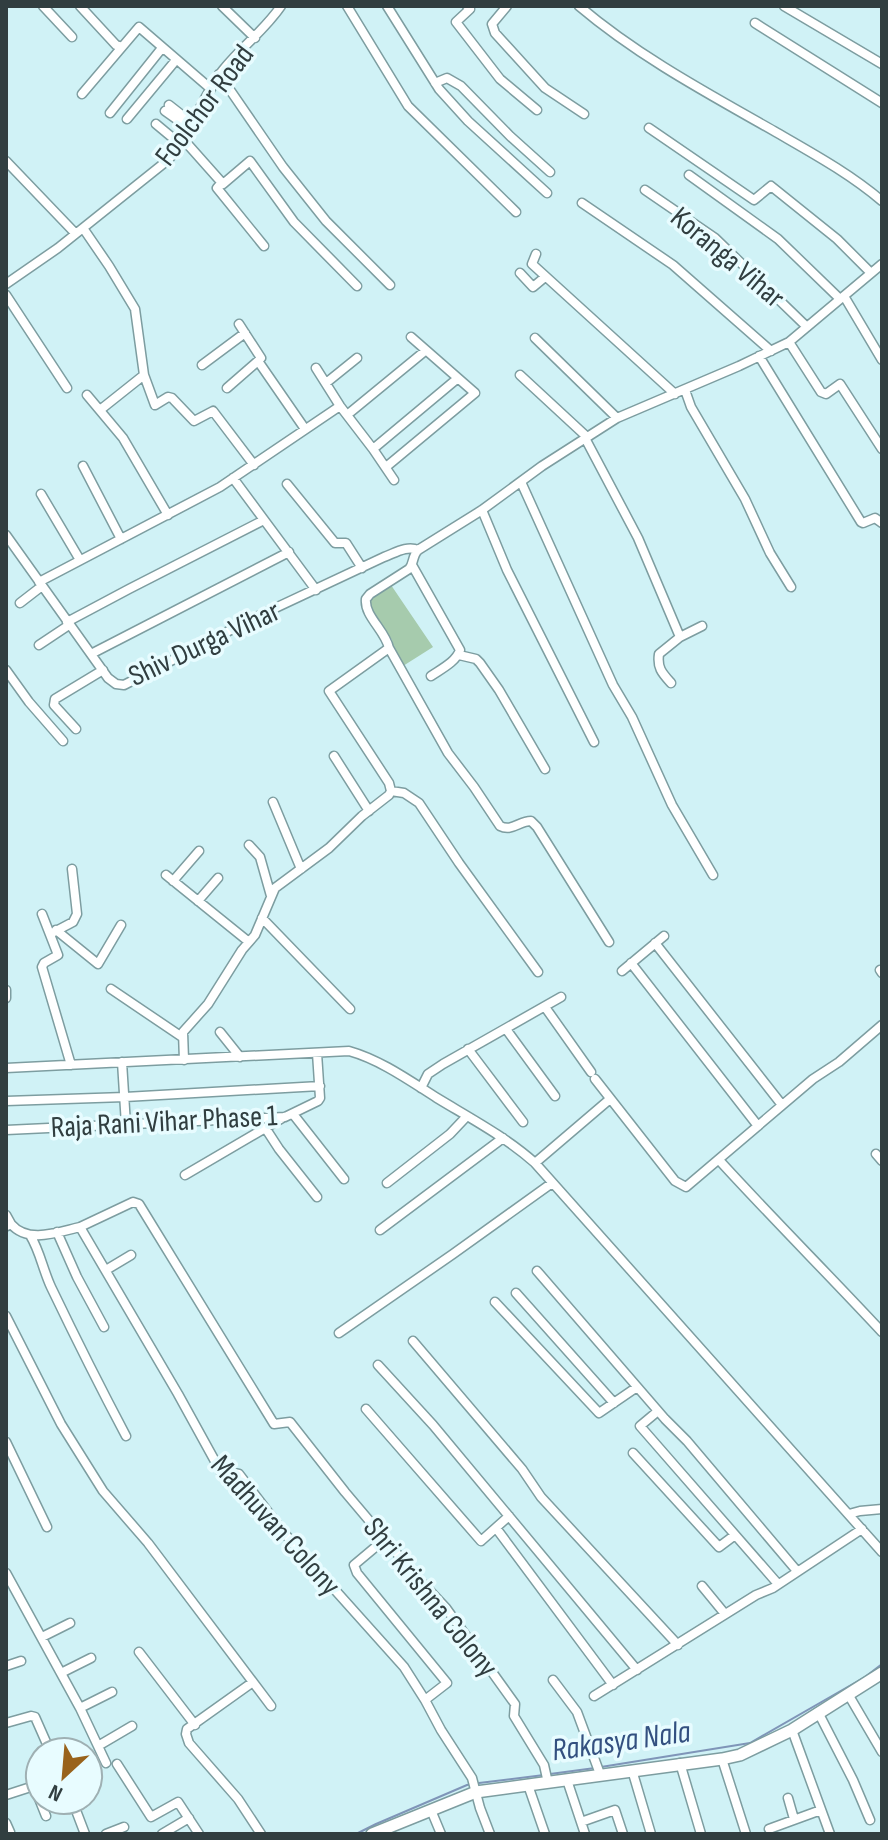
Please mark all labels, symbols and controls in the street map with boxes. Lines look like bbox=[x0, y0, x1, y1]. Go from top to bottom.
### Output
street label: Foolchor Road bbox=[148, 38, 262, 173]
street label: Koranga Vihar bbox=[663, 200, 792, 316]
street label: Shiv Durga Vihar bbox=[123, 593, 286, 695]
street label: Raja Rani Vihar Phase 1 bbox=[50, 1098, 279, 1146]
street label: Madhuvan Colony bbox=[203, 1448, 348, 1604]
street label: Shri Krishna Colony bbox=[355, 1511, 506, 1685]
water label: Rakasya Nala bbox=[549, 1712, 693, 1771]
north arrow bbox=[24, 1736, 104, 1816]
text: N bbox=[45, 1778, 67, 1807]

